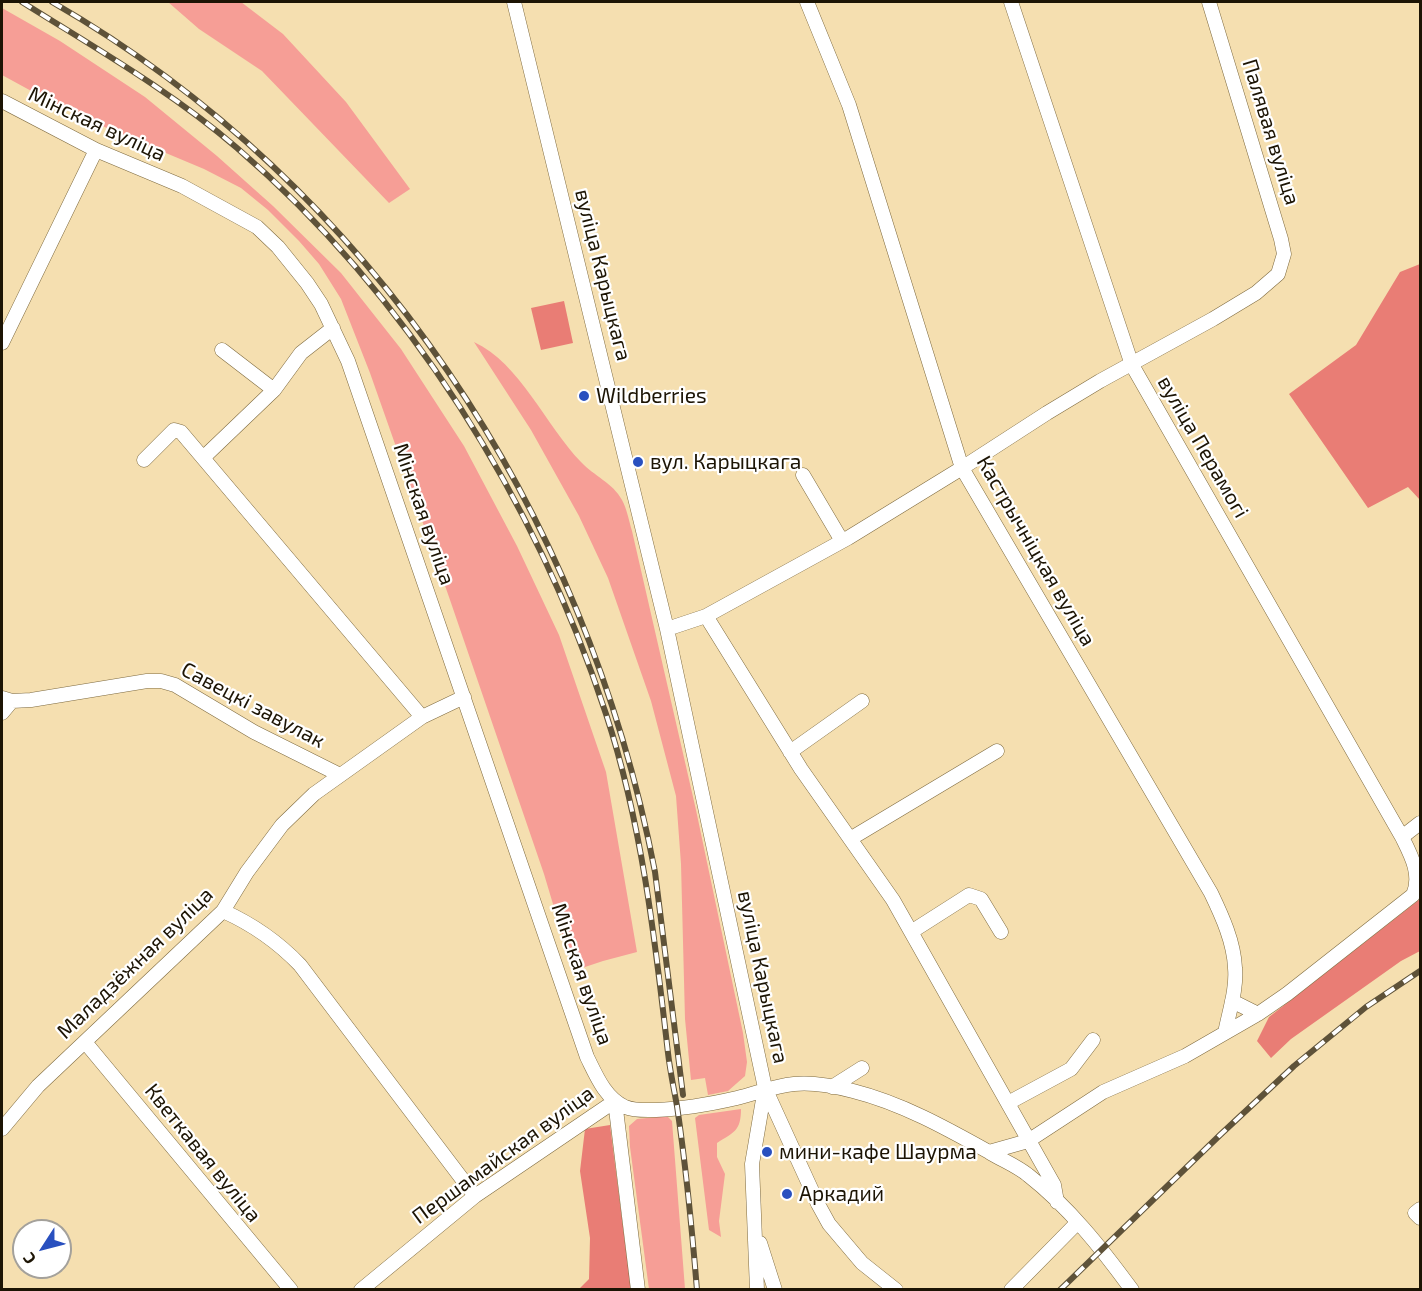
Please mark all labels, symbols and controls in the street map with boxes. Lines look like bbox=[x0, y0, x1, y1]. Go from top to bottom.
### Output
street label: Палявая вуліца bbox=[1237, 56, 1305, 208]
street label: Мінская вуліца bbox=[24, 81, 170, 167]
street label: вуліца Карыцкага bbox=[569, 187, 637, 363]
street label: вуліца Перамогі bbox=[1152, 372, 1254, 522]
place label: Wildberries bbox=[596, 383, 707, 409]
marker: Wildberries bbox=[577, 389, 591, 403]
street label: Мінская вуліца bbox=[388, 440, 460, 588]
place label: вул. Карыцкага bbox=[650, 449, 801, 475]
street label: Кастрычніцкая вуліца bbox=[971, 451, 1101, 651]
marker: вул. Карыцкага bbox=[631, 455, 645, 469]
street label: Савецкі завулак bbox=[177, 657, 329, 753]
street label: Маладзёжная вуліца bbox=[52, 882, 218, 1044]
street label: вуліца Карыцкага bbox=[732, 888, 794, 1066]
street label: Мінская вуліца bbox=[546, 900, 618, 1048]
street label: Кветкавая вуліца bbox=[139, 1079, 267, 1227]
street label: Першамайская вуліца bbox=[407, 1081, 599, 1229]
place label: мини-кафе Шаурма bbox=[779, 1139, 977, 1165]
marker: мини-кафе Шаурма bbox=[760, 1145, 774, 1159]
place label: Аркадий bbox=[799, 1181, 884, 1207]
marker: Аркадий bbox=[780, 1187, 794, 1201]
north arrow bbox=[12, 1219, 72, 1279]
text: С bbox=[18, 1249, 39, 1268]

